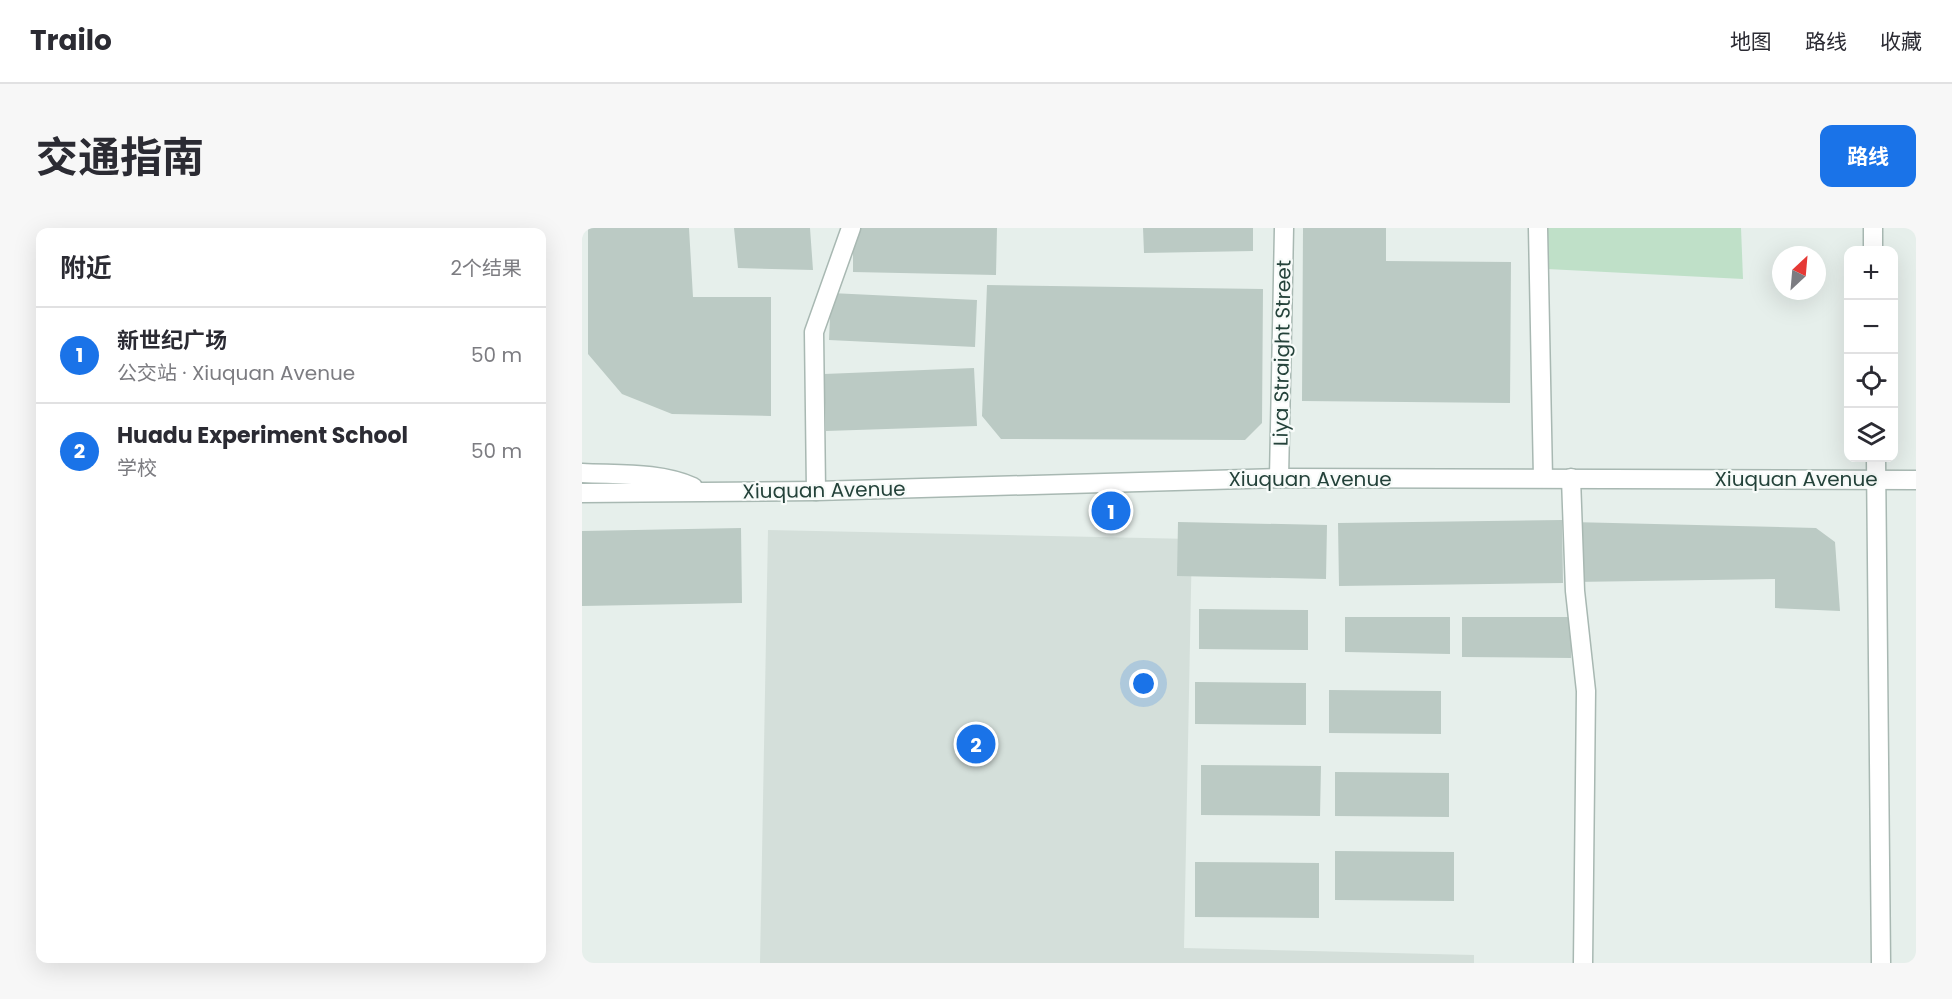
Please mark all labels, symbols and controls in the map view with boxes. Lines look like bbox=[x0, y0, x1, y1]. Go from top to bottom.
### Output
text: Trailo bbox=[30, 21, 112, 60]
text: 地图 bbox=[1730, 27, 1772, 56]
text: 路线 bbox=[1805, 27, 1847, 56]
text: 收藏 bbox=[1880, 27, 1922, 56]
button: 路线 bbox=[1820, 125, 1916, 187]
text: 交通指南 bbox=[36, 128, 204, 187]
north arrow bbox=[1772, 246, 1826, 300]
map controls bbox=[1844, 246, 1898, 462]
button: + bbox=[1844, 246, 1898, 300]
text: 附近 bbox=[60, 250, 112, 286]
text: 2个结果 bbox=[451, 254, 522, 282]
street label: Liya Straight Street bbox=[1266, 260, 1298, 446]
button: − bbox=[1844, 300, 1898, 354]
text: 新世纪广场 bbox=[117, 325, 227, 356]
text: 1 bbox=[76, 341, 83, 369]
text: 50 m bbox=[471, 341, 522, 369]
button: locate bbox=[1844, 354, 1898, 408]
text: 公交站 · Xiuquan Avenue bbox=[117, 359, 355, 387]
button: layers bbox=[1844, 408, 1898, 462]
text: Huadu Experiment School bbox=[117, 420, 408, 451]
text: 2 bbox=[74, 437, 85, 465]
text: 50 m bbox=[471, 437, 522, 465]
text: 学校 bbox=[117, 454, 157, 482]
street label: Xiuquan Avenue bbox=[1228, 465, 1392, 493]
street label: Xiuquan Avenue bbox=[1714, 465, 1878, 493]
street label: Xiuquan Avenue bbox=[742, 475, 906, 505]
pin: 1 bbox=[1092, 488, 1130, 534]
your location bbox=[1129, 669, 1158, 698]
pin: 2 bbox=[956, 722, 996, 766]

